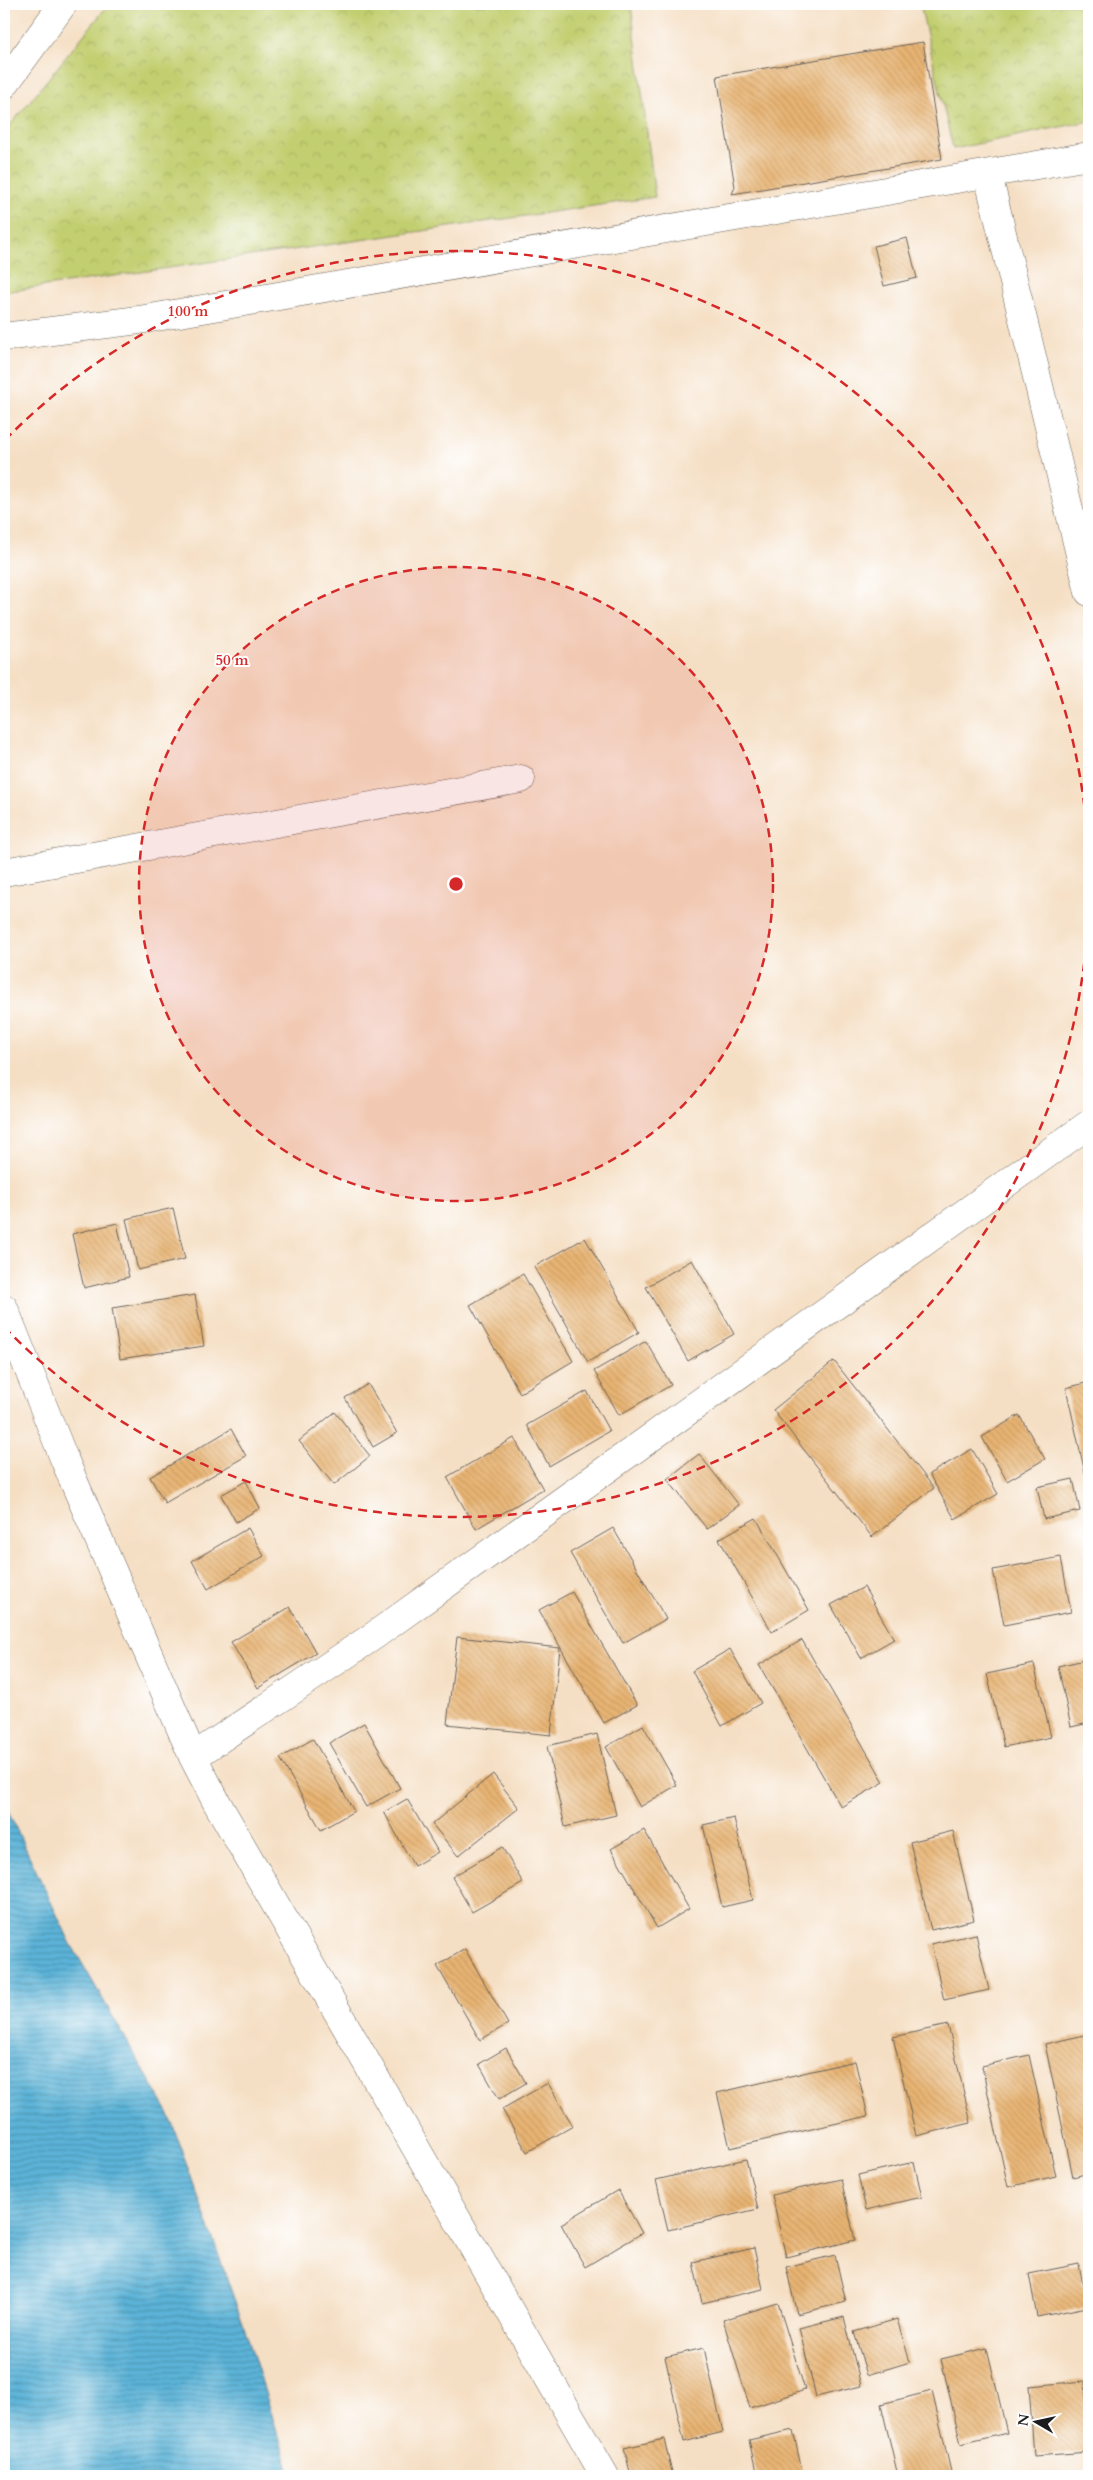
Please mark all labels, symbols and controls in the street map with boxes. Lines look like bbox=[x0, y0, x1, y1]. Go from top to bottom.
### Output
text: 100 m bbox=[168, 301, 209, 321]
text: 50 m bbox=[215, 650, 249, 670]
centre of rings bbox=[447, 875, 465, 893]
north arrow bbox=[1010, 2398, 1060, 2448]
text: N bbox=[1013, 2413, 1034, 2428]

